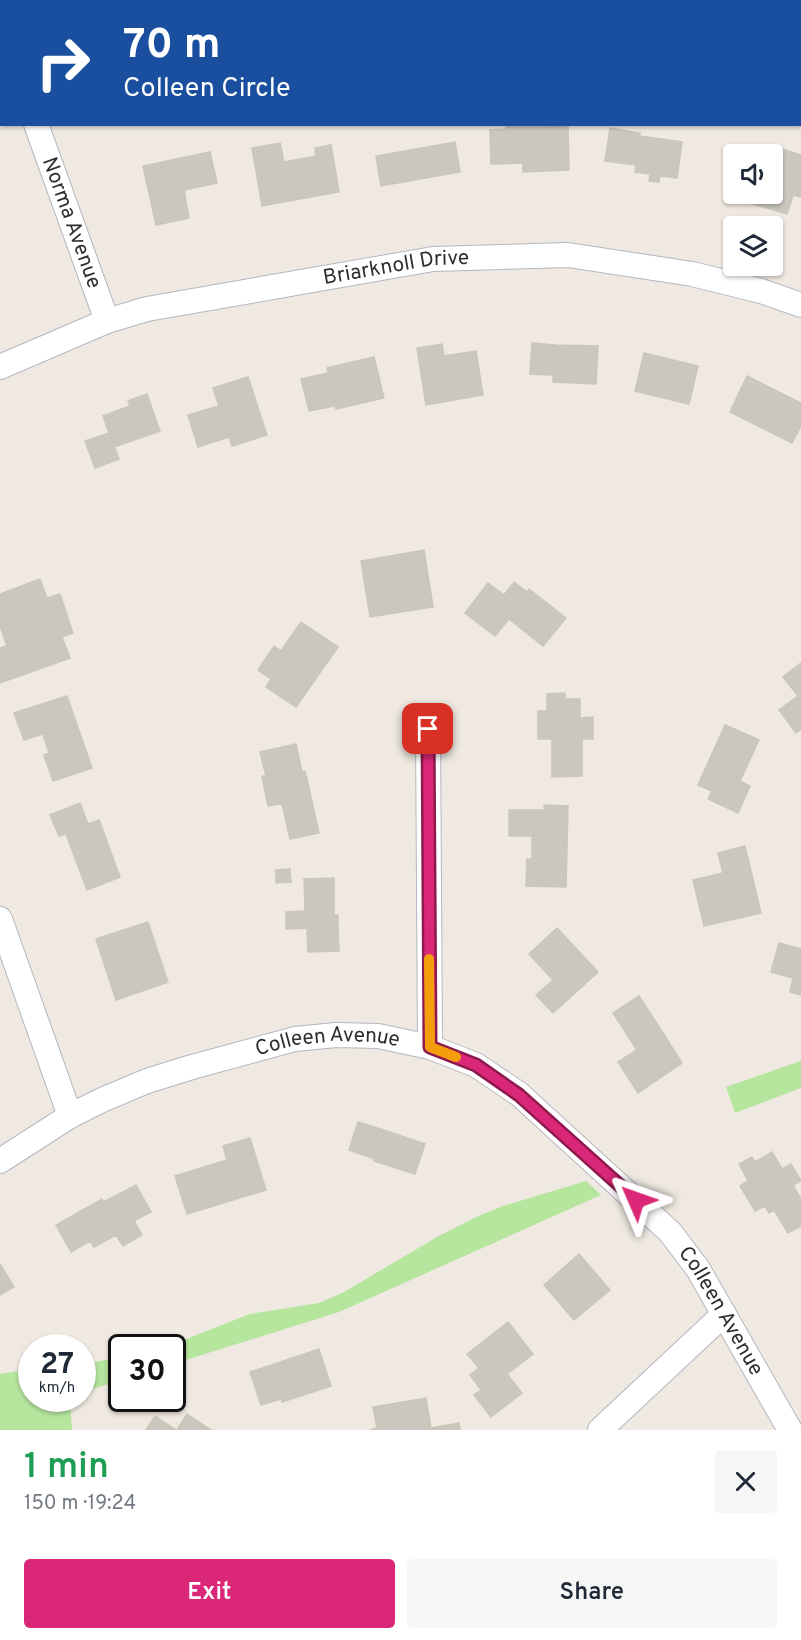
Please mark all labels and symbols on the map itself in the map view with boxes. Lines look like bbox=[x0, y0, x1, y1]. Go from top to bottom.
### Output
street label: Norma Avenue bbox=[36, 153, 108, 292]
street label: Briarknoll Drive bbox=[321, 244, 470, 291]
pin bbox=[402, 703, 453, 754]
street label: Colleen Avenue bbox=[252, 1021, 402, 1063]
position arrow bbox=[604, 1168, 668, 1232]
street label: Colleen Avenue bbox=[672, 1241, 770, 1380]
speed limit sign: 30 bbox=[108, 1334, 186, 1412]

